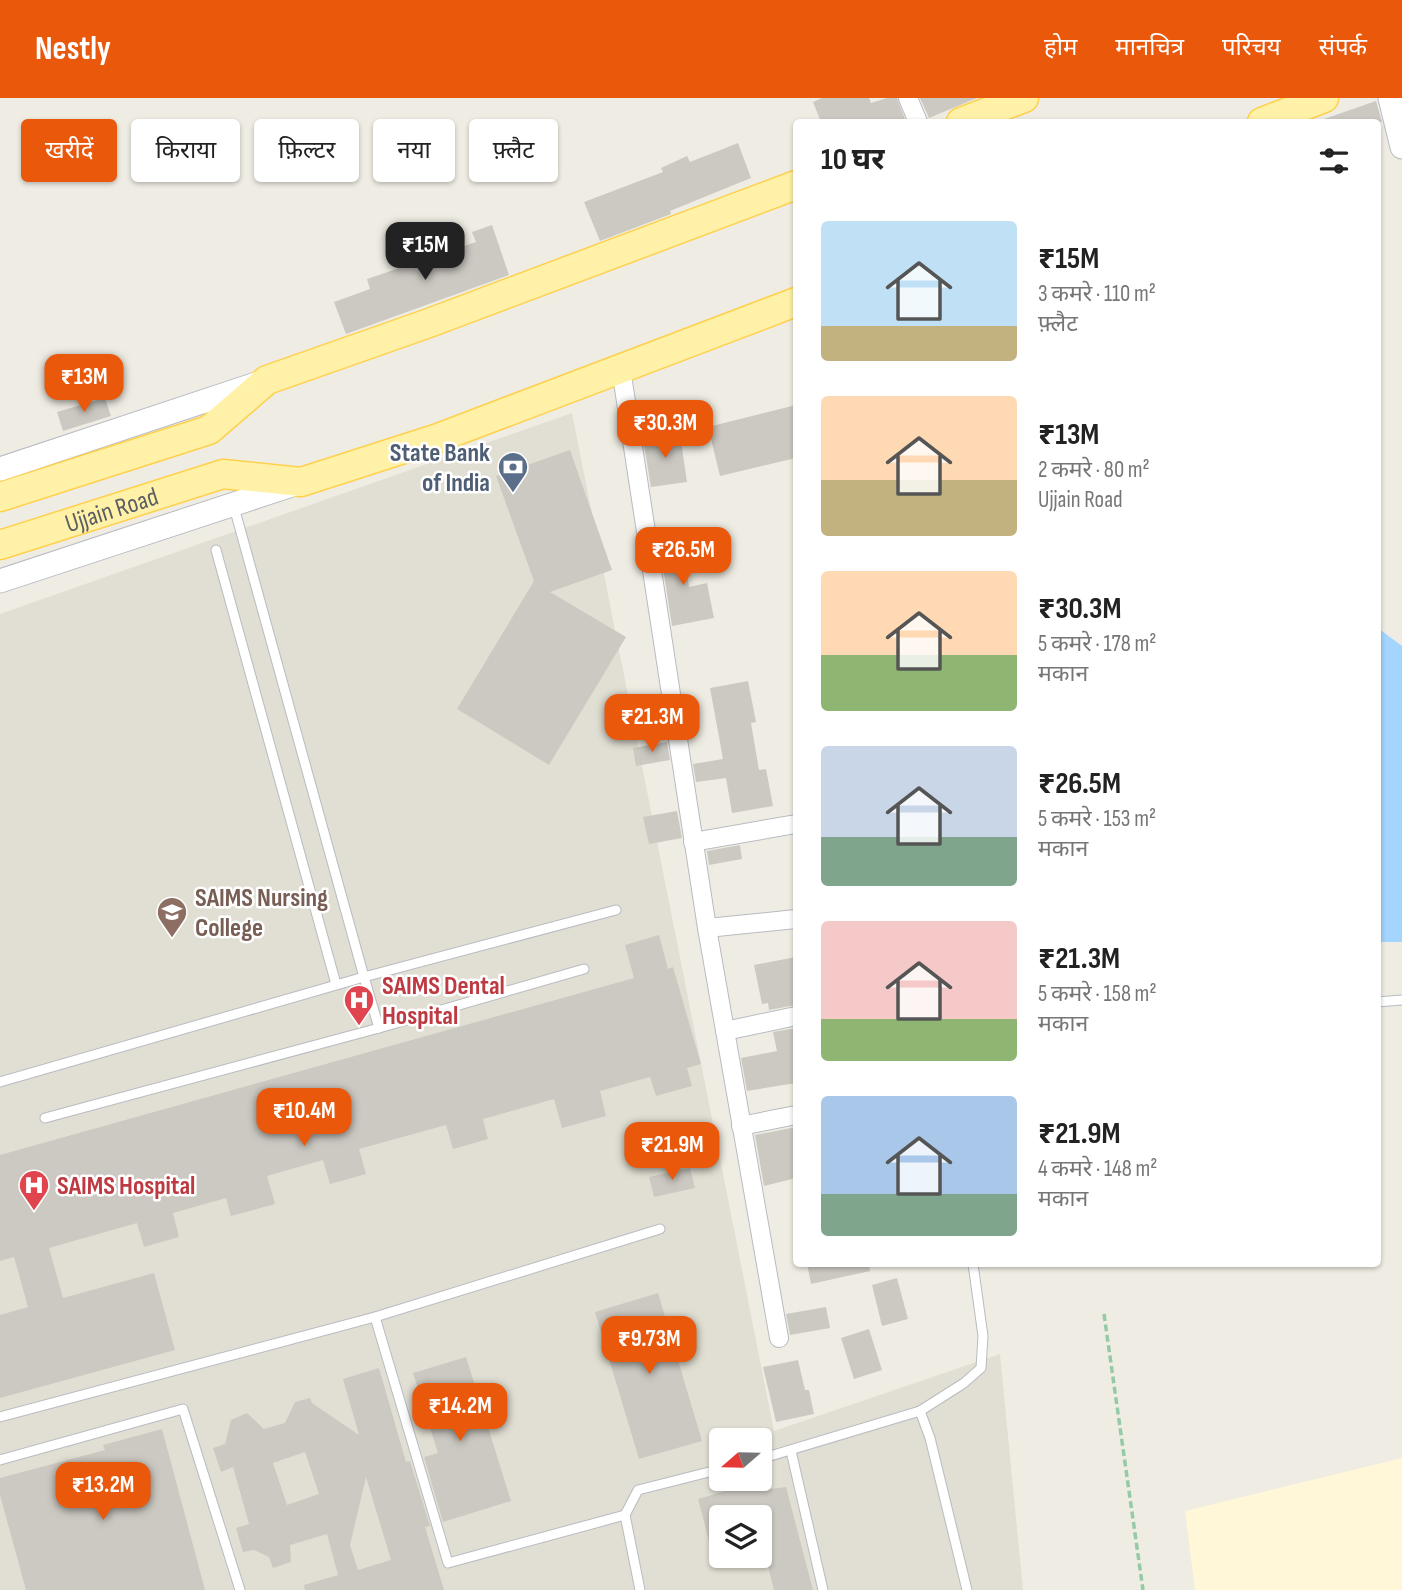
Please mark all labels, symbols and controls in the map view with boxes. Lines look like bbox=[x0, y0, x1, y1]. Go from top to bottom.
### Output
text: Nestly bbox=[35, 29, 111, 69]
text: होम bbox=[1044, 33, 1077, 62]
text: मानचित्र bbox=[1115, 33, 1184, 62]
text: परिचय bbox=[1222, 33, 1281, 62]
text: संपर्क bbox=[1319, 33, 1367, 62]
chip: खरीदें bbox=[21, 119, 117, 182]
chip: किराया bbox=[131, 119, 240, 182]
chip: फ़िल्टर bbox=[254, 119, 359, 182]
chip: नया bbox=[373, 119, 455, 182]
chip: फ़्लैट bbox=[469, 119, 558, 182]
text: 10 घर bbox=[821, 142, 884, 178]
icon: filters bbox=[1315, 142, 1353, 180]
pin: ₹15M bbox=[384, 222, 466, 282]
text: ₹15M bbox=[402, 231, 448, 259]
text: ₹15M bbox=[1038, 241, 1099, 277]
icon: home bbox=[877, 249, 961, 333]
text: 3 कमरे · 110 m² bbox=[1038, 280, 1156, 308]
text: फ़्लैट bbox=[1038, 310, 1078, 338]
pin: ₹13M bbox=[43, 354, 125, 414]
text: ₹13M bbox=[60, 363, 108, 391]
pin: ₹30.3M bbox=[608, 400, 722, 460]
text: ₹30.3M bbox=[633, 409, 697, 437]
text: ₹13M bbox=[1038, 417, 1099, 453]
icon: home bbox=[877, 424, 961, 508]
place label: State Bank of India bbox=[390, 438, 490, 499]
bank icon: State Bank of India bbox=[496, 450, 530, 494]
text: 2 कमरे · 80 m² bbox=[1038, 456, 1150, 484]
street label: Ujjain Road bbox=[62, 482, 162, 540]
text: Ujjain Road bbox=[1038, 486, 1123, 514]
pin: ₹26.5M bbox=[626, 528, 740, 587]
text: ₹26.5M bbox=[651, 536, 715, 564]
text: ₹30.3M bbox=[1038, 591, 1121, 627]
icon: home bbox=[877, 599, 961, 683]
text: 5 कमरे · 178 m² bbox=[1038, 630, 1156, 658]
text: मकान bbox=[1038, 660, 1088, 688]
pin: ₹21.3M bbox=[595, 694, 709, 754]
text: ₹21.3M bbox=[621, 703, 683, 731]
text: ₹26.5M bbox=[1038, 766, 1121, 802]
icon: home bbox=[877, 774, 961, 858]
text: 5 कमरे · 153 m² bbox=[1038, 805, 1156, 833]
text: मकान bbox=[1038, 835, 1088, 863]
place label: SAIMS Nursing College bbox=[195, 883, 328, 944]
school or university icon: SAIMS Nursing College bbox=[155, 895, 189, 939]
text: ₹21.3M bbox=[1038, 941, 1120, 977]
icon: home bbox=[877, 949, 961, 1033]
place label: SAIMS Dental Hospital bbox=[382, 971, 505, 1032]
text: 5 कमरे · 158 m² bbox=[1038, 980, 1157, 1008]
hospital icon: SAIMS Dental Hospital bbox=[342, 983, 376, 1027]
text: मकान bbox=[1038, 1010, 1088, 1038]
pin: ₹10.4M bbox=[247, 1088, 361, 1148]
text: ₹10.4M bbox=[272, 1097, 336, 1125]
text: ₹21.9M bbox=[1038, 1116, 1120, 1152]
pin: ₹21.9M bbox=[615, 1122, 729, 1182]
icon: home bbox=[877, 1124, 961, 1208]
text: ₹21.9M bbox=[640, 1131, 704, 1159]
text: 4 कमरे · 148 m² bbox=[1038, 1155, 1157, 1183]
hospital icon: SAIMS Hospital bbox=[17, 1168, 51, 1212]
place label: SAIMS Hospital bbox=[57, 1171, 195, 1202]
text: मकान bbox=[1038, 1185, 1088, 1213]
pin: ₹9.73M bbox=[592, 1316, 706, 1376]
text: ₹9.73M bbox=[618, 1325, 680, 1353]
pin: ₹14.2M bbox=[403, 1384, 517, 1443]
text: ₹14.2M bbox=[428, 1392, 492, 1420]
north arrow bbox=[709, 1428, 772, 1491]
map controls bbox=[709, 1428, 772, 1568]
pin: ₹13.2M bbox=[46, 1462, 160, 1522]
text: ₹13.2M bbox=[72, 1471, 134, 1499]
button: layers bbox=[709, 1505, 772, 1568]

